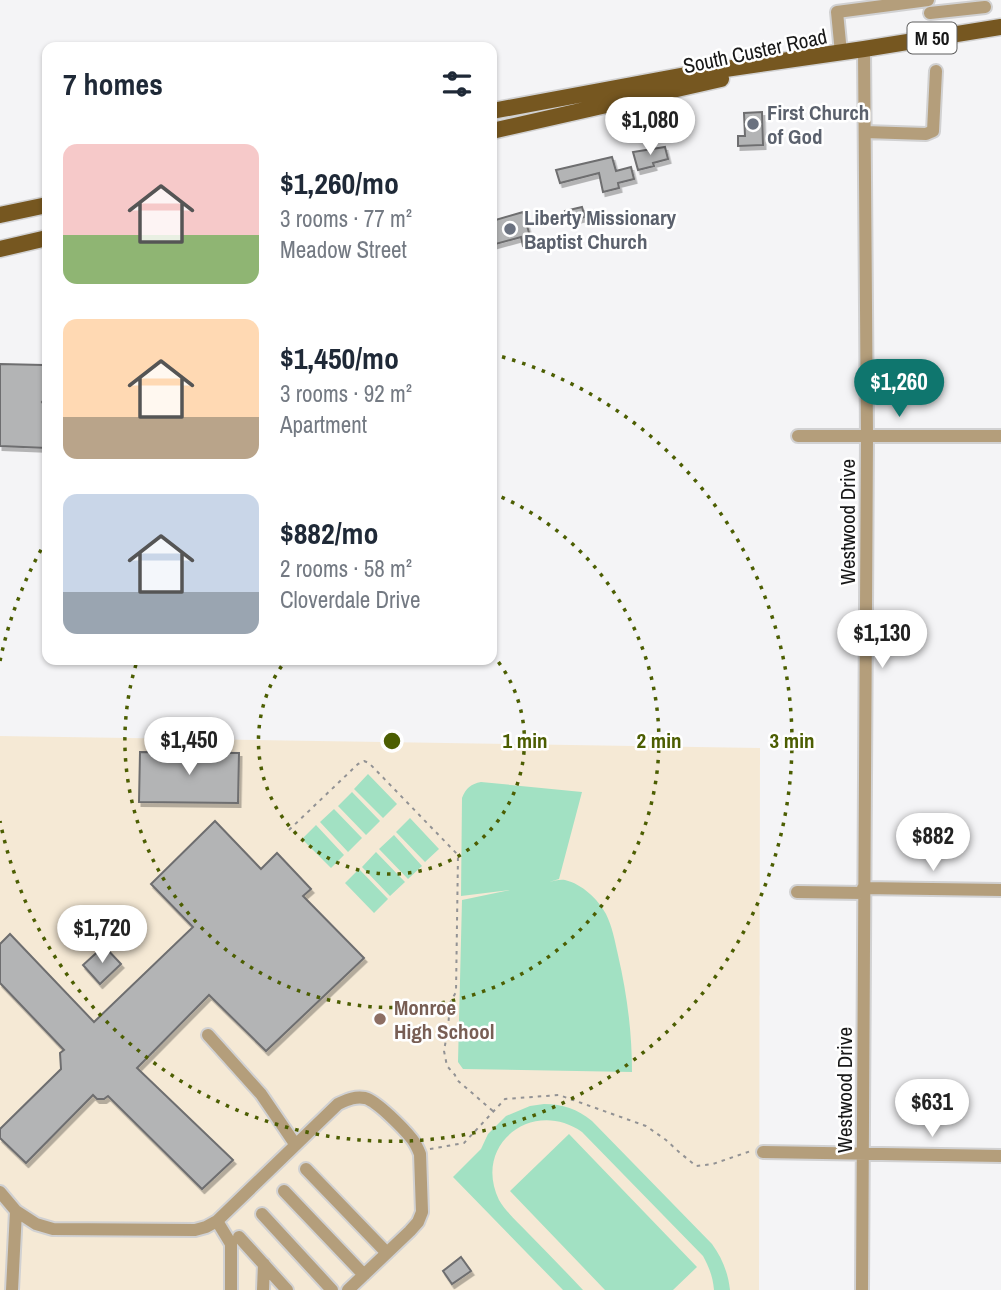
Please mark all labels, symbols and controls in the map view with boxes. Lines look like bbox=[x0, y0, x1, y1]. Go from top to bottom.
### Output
street label: South Custer Road bbox=[680, 22, 830, 80]
road number: M 50 bbox=[908, 22, 956, 54]
text: 7 homes bbox=[63, 64, 163, 104]
icon: filters bbox=[438, 65, 476, 103]
pin: $1,080 bbox=[593, 97, 707, 157]
place label: First Church of God bbox=[767, 98, 869, 151]
text: $1,080 bbox=[621, 104, 679, 135]
marker: First Church of God bbox=[745, 116, 761, 132]
text: $1,260/mo bbox=[280, 163, 399, 203]
icon: home bbox=[119, 172, 203, 256]
text: 3 rooms · 77 m² bbox=[280, 203, 412, 234]
place label: Liberty Missionary Baptist Church bbox=[524, 203, 677, 256]
marker: Liberty Missionary Baptist Church bbox=[502, 221, 518, 237]
text: Meadow Street bbox=[280, 234, 407, 265]
text: $1,450/mo bbox=[280, 338, 399, 378]
icon: home bbox=[119, 347, 203, 431]
pin: $1,260 bbox=[842, 360, 956, 419]
text: $1,260 bbox=[870, 366, 928, 397]
text: 3 rooms · 92 m² bbox=[280, 378, 412, 409]
text: Apartment bbox=[280, 409, 367, 440]
street label: Westwood Drive bbox=[833, 459, 862, 585]
text: $882/mo bbox=[280, 513, 378, 553]
icon: home bbox=[119, 522, 203, 606]
text: 2 rooms · 58 m² bbox=[280, 553, 412, 584]
text: Cloverdale Drive bbox=[280, 584, 420, 615]
pin: $1,130 bbox=[825, 610, 939, 670]
text: $1,130 bbox=[853, 617, 911, 648]
pin: $1,450 bbox=[132, 718, 246, 777]
text: $1,450 bbox=[160, 724, 218, 755]
text: 1 min bbox=[503, 726, 547, 755]
text: 2 min bbox=[637, 726, 681, 755]
text: 3 min bbox=[770, 726, 814, 755]
centre of rings bbox=[380, 729, 404, 753]
pin: $882 bbox=[892, 814, 974, 873]
text: $882 bbox=[912, 820, 954, 851]
pin: $1,720 bbox=[45, 906, 159, 965]
text: $1,720 bbox=[73, 912, 131, 943]
place label: Monroe High School bbox=[394, 993, 494, 1046]
marker: Monroe High School bbox=[372, 1011, 388, 1027]
street label: Westwood Drive bbox=[830, 1027, 859, 1153]
pin: $631 bbox=[891, 1080, 973, 1139]
text: $631 bbox=[911, 1086, 953, 1117]

